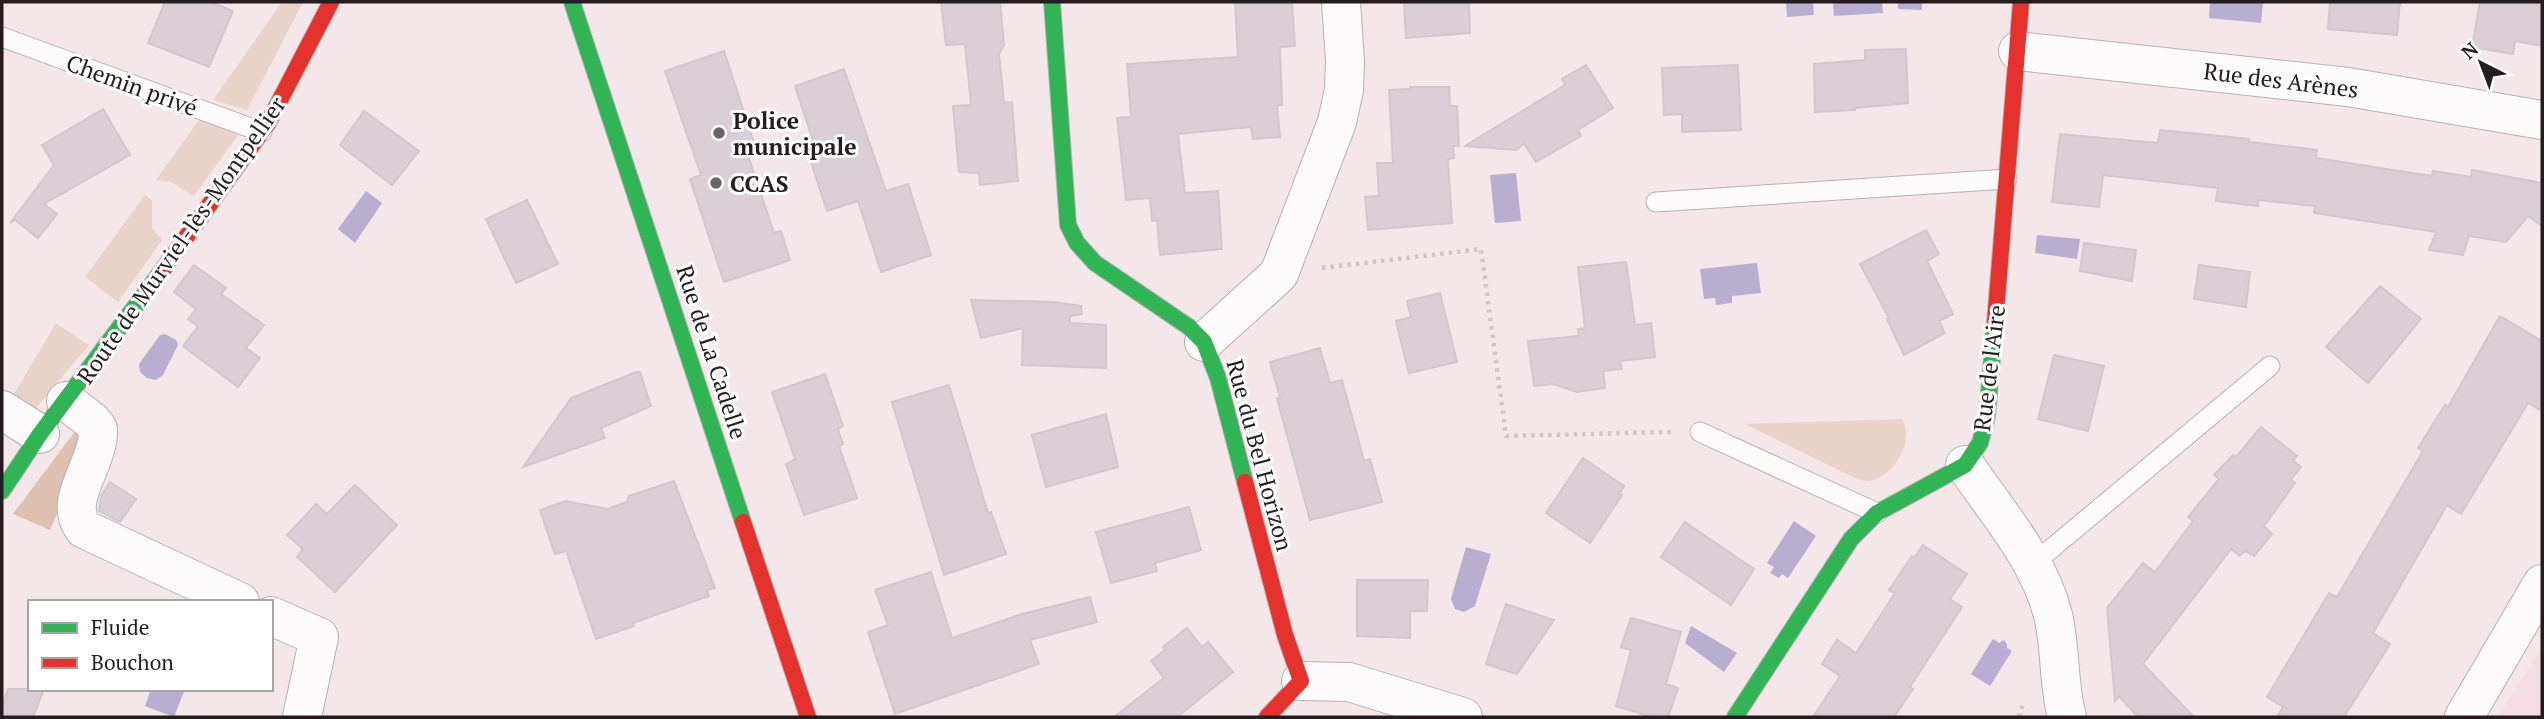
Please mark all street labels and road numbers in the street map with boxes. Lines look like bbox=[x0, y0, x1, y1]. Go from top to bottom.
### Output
street label: Chemin privé bbox=[62, 47, 202, 123]
street label: Rue des Arènes bbox=[2202, 55, 2360, 105]
street label: Route de Murviel-lès-Montpellier bbox=[70, 90, 292, 390]
street label: Rue de La Cadelle bbox=[669, 261, 755, 443]
street label: Rue de l'Aire bbox=[1966, 303, 2012, 433]
street label: Rue du Bel Horizon bbox=[1219, 356, 1301, 555]

